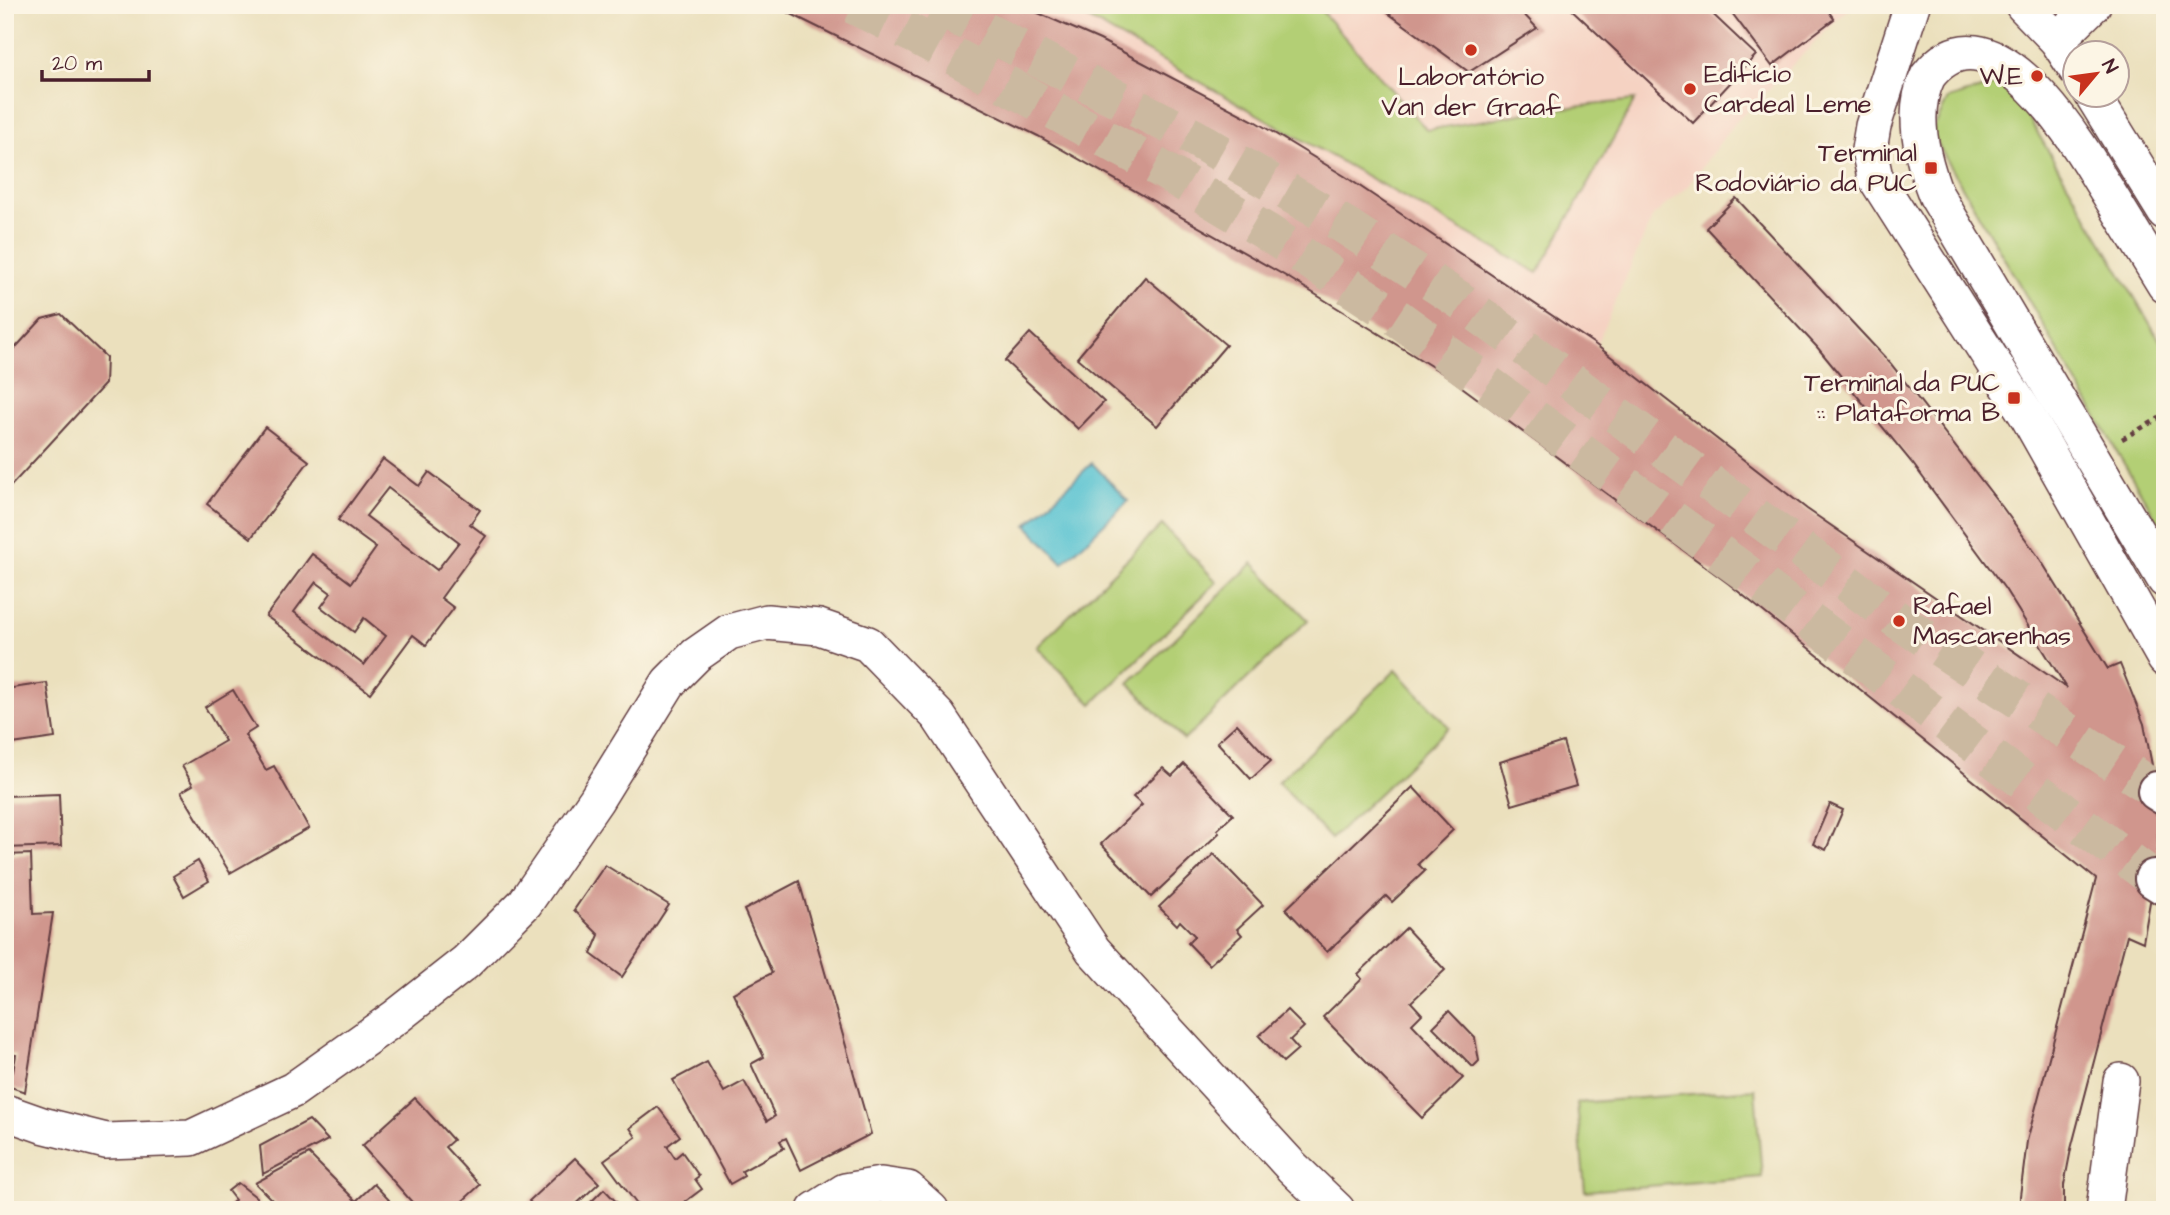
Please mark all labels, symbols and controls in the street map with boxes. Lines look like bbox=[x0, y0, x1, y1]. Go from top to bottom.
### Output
scale bar bbox=[42, 38, 149, 82]
north arrow bbox=[2062, 38, 2132, 108]
marker: Laboratório Van der Graaf bbox=[1463, 42, 1479, 58]
text: 20 m bbox=[52, 49, 103, 78]
text: N bbox=[2095, 55, 2124, 78]
place label: Edifício Cardeal Leme bbox=[1704, 56, 1871, 122]
place label: W.E bbox=[1980, 58, 2023, 94]
place label: Laboratório Van der Graaf bbox=[1381, 59, 1561, 125]
marker: W.E bbox=[2029, 68, 2045, 84]
marker: Edifício Cardeal Leme bbox=[1682, 81, 1698, 97]
place label: Terminal Rodoviário da PUC bbox=[1695, 135, 1917, 201]
marker: Terminal Rodoviário da PUC bbox=[1923, 160, 1939, 176]
place label: Terminal da PUC :: Plataforma B bbox=[1804, 365, 2000, 431]
marker: Terminal da PUC :: Plataforma B bbox=[2006, 390, 2022, 406]
place label: Rafael Mascarenhas bbox=[1913, 588, 2071, 654]
marker: Rafael Mascarenhas bbox=[1891, 613, 1907, 629]

